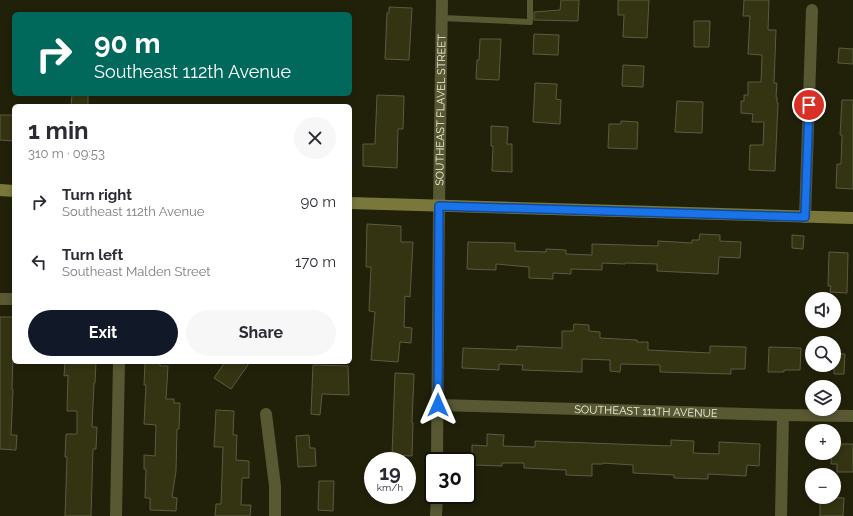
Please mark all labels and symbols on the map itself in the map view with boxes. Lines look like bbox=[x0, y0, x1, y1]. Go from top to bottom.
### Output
street label: SOUTHEAST FLAVEL STREET bbox=[433, 34, 449, 186]
pin bbox=[792, 88, 826, 122]
position arrow bbox=[417, 384, 459, 426]
street label: SOUTHEAST 111TH AVENUE bbox=[574, 403, 718, 420]
speed limit sign: 30 bbox=[424, 452, 476, 504]

